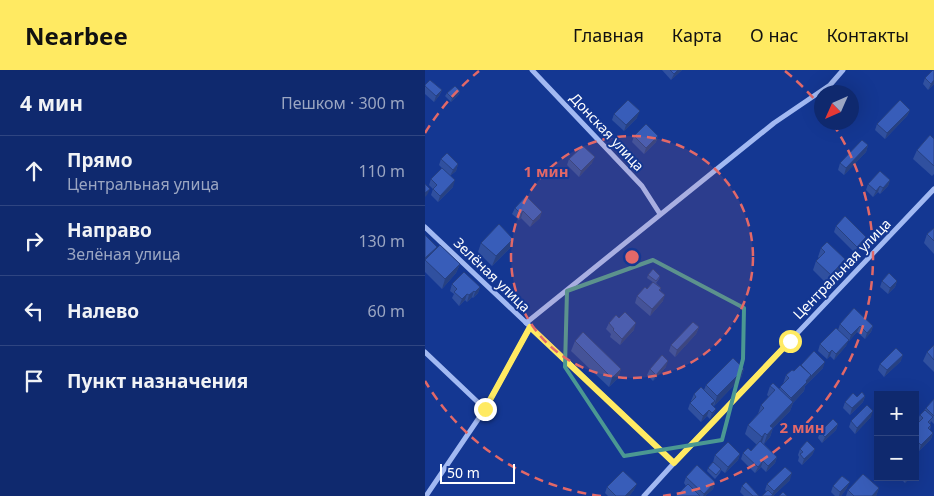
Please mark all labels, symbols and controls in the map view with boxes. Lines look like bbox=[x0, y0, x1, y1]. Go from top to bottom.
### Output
text: Nearbee bbox=[25, 19, 128, 52]
text: Главная bbox=[573, 23, 644, 47]
text: Карта bbox=[672, 23, 722, 47]
text: О нас bbox=[750, 23, 798, 47]
text: Контакты bbox=[826, 23, 909, 47]
north arrow bbox=[814, 85, 859, 130]
street label: Донская улица bbox=[566, 88, 649, 175]
text: 4 мин bbox=[20, 89, 83, 117]
text: Пешком · 300 m bbox=[281, 92, 405, 114]
text: Прямо bbox=[67, 147, 133, 173]
icon: ahead bbox=[20, 157, 48, 185]
text: 110 m bbox=[358, 160, 405, 182]
text: 1 мин bbox=[524, 161, 569, 181]
text: Центральная улица bbox=[67, 173, 219, 195]
street label: Центральная улица bbox=[789, 214, 895, 323]
text: Направо bbox=[67, 217, 152, 243]
icon: right bbox=[20, 227, 48, 255]
text: 130 m bbox=[358, 230, 405, 252]
street label: Зелёная улица bbox=[450, 233, 535, 316]
text: Зелёная улица bbox=[67, 243, 181, 265]
centre of rings bbox=[623, 248, 641, 266]
icon: left bbox=[20, 297, 48, 325]
text: Налево bbox=[67, 298, 139, 324]
text: 60 m bbox=[368, 300, 405, 322]
route start bbox=[779, 330, 802, 353]
icon: arrive bbox=[20, 367, 48, 395]
text: Пункт назначения bbox=[67, 368, 248, 394]
map controls bbox=[874, 391, 919, 481]
button: + bbox=[874, 391, 919, 436]
route end bbox=[474, 398, 497, 421]
text: 2 мин bbox=[780, 417, 825, 437]
button: − bbox=[874, 436, 919, 481]
scale bar bbox=[440, 461, 515, 484]
text: 50 m bbox=[447, 463, 480, 482]

